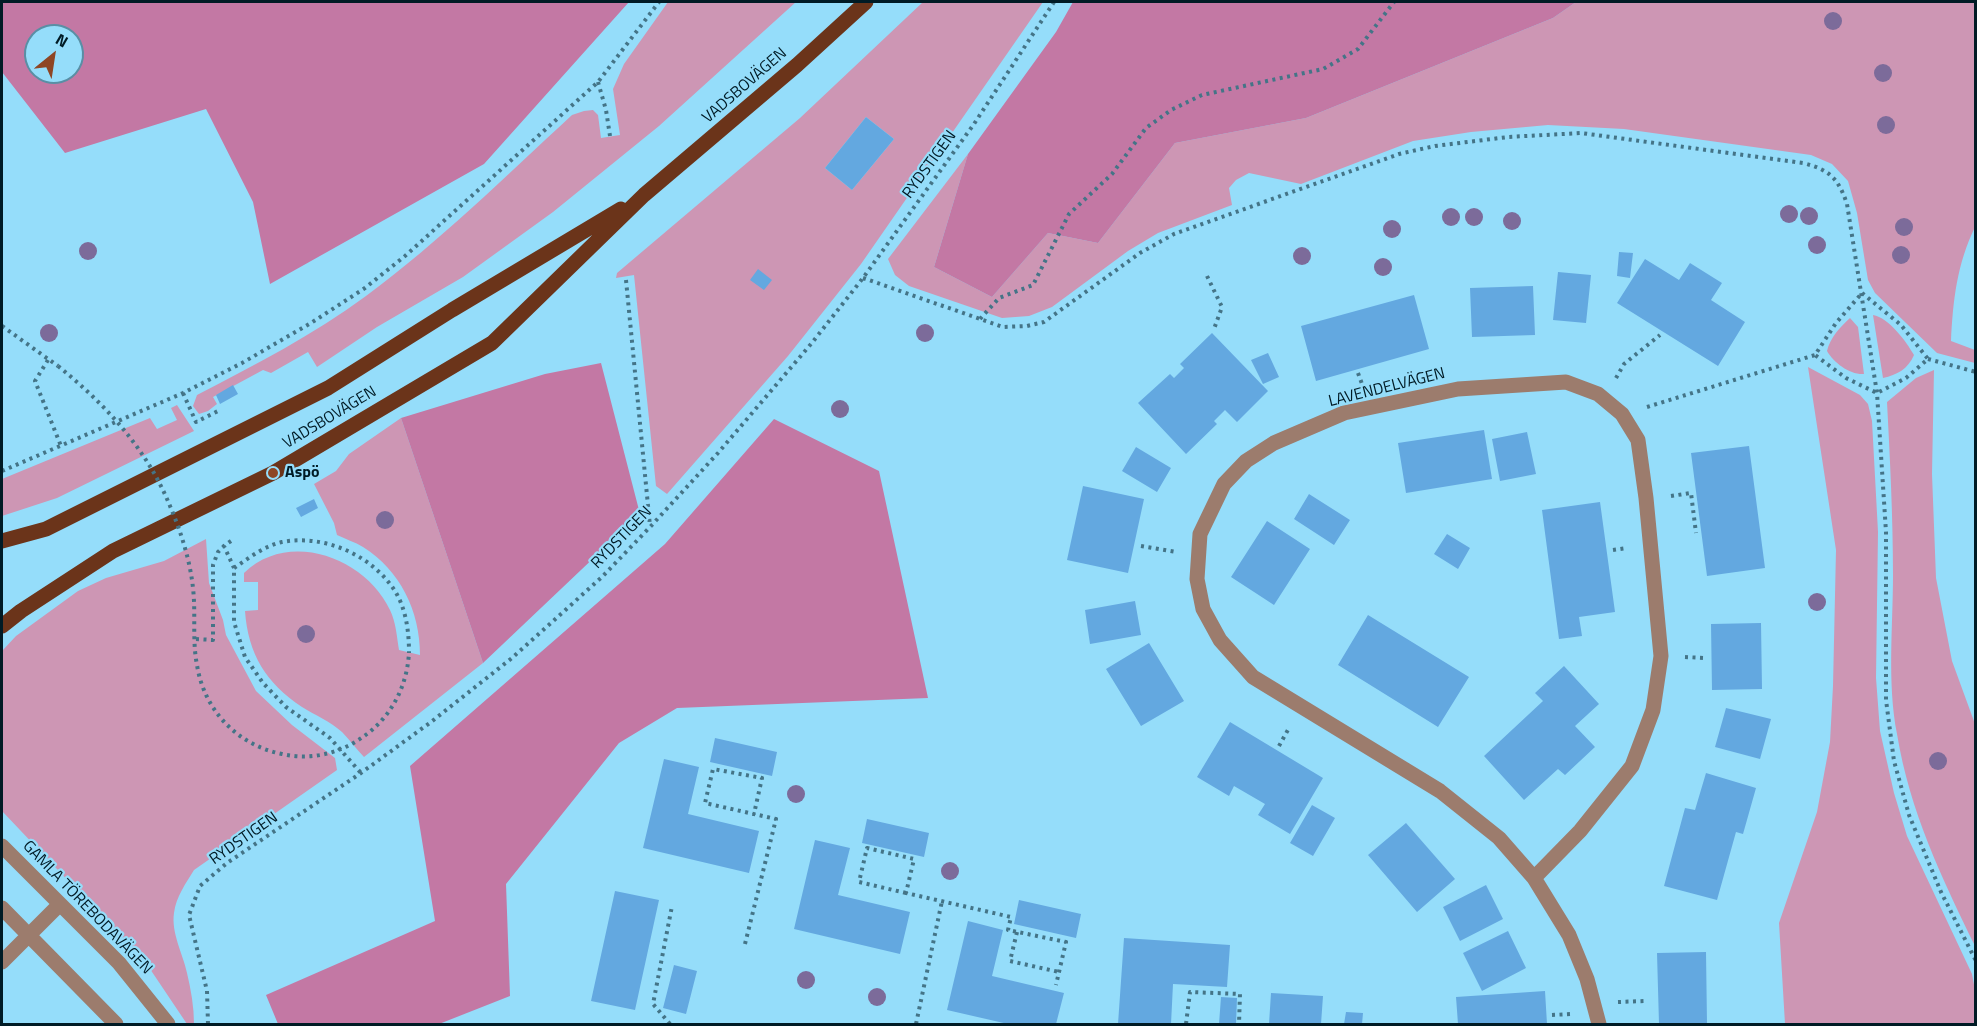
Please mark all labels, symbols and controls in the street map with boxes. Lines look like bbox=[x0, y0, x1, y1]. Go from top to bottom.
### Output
north arrow bbox=[24, 24, 84, 84]
text: N bbox=[51, 27, 73, 53]
street label: VADSBOVÄGEN bbox=[699, 44, 791, 128]
street label: RYDSTIGEN bbox=[899, 127, 961, 203]
street label: LAVENDELVÄGEN bbox=[1327, 364, 1447, 412]
street label: VADSBOVÄGEN bbox=[280, 383, 380, 453]
place label: Aspö bbox=[285, 463, 319, 483]
marker: Aspö bbox=[266, 466, 280, 480]
street label: RYDSTIGEN bbox=[588, 503, 656, 573]
street label: RYDSTIGEN bbox=[206, 808, 282, 870]
street label: GAMLA TÖREBODAVÄGEN bbox=[18, 837, 156, 979]

